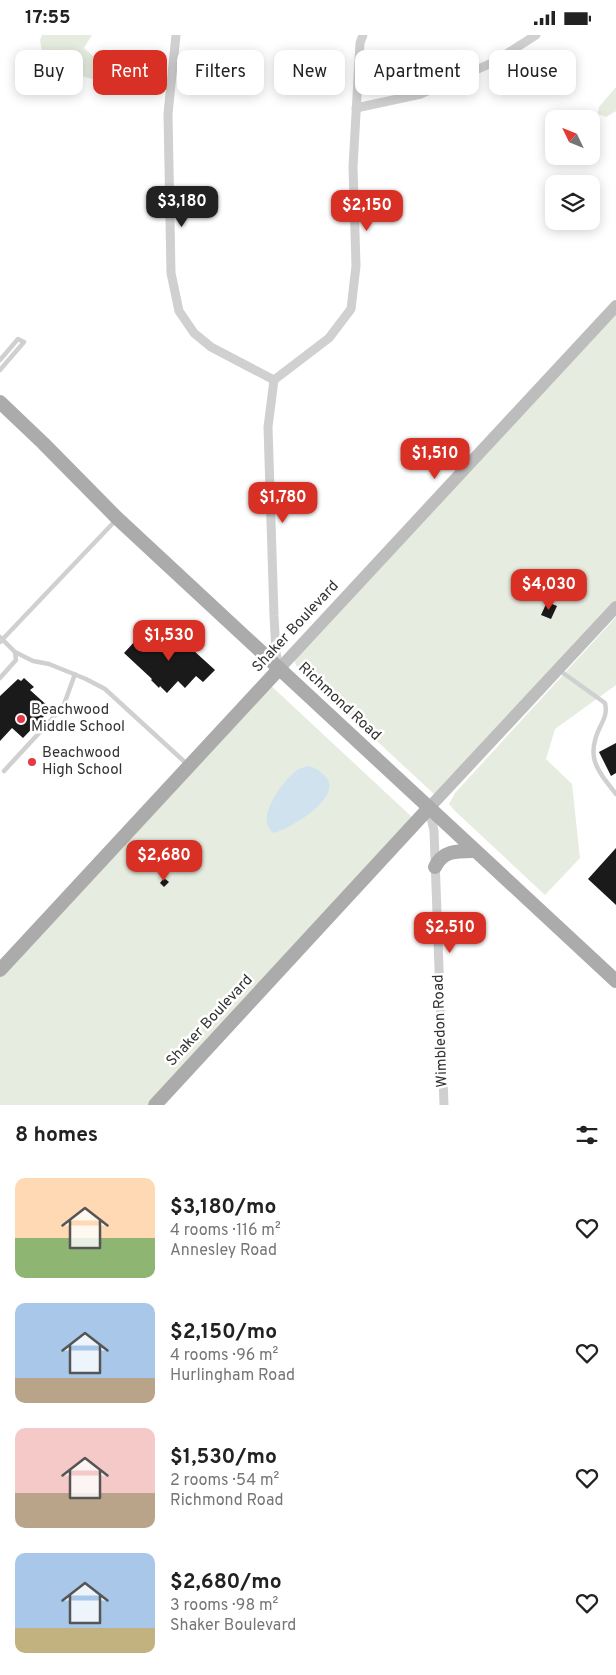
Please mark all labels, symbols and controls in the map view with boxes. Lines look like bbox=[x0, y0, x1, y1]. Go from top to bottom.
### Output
text: 17:55 bbox=[25, 6, 71, 30]
chip: Buy bbox=[15, 50, 83, 95]
chip: Rent bbox=[93, 50, 167, 95]
chip: Filters bbox=[177, 50, 264, 95]
chip: New bbox=[274, 50, 345, 95]
chip: Apartment bbox=[355, 50, 479, 95]
chip: House bbox=[489, 50, 576, 95]
north arrow bbox=[545, 110, 600, 165]
map controls bbox=[545, 110, 600, 230]
button: layers bbox=[545, 175, 600, 230]
pin: $3,180 bbox=[141, 185, 223, 228]
pin: $2,150 bbox=[326, 189, 408, 232]
text: $3,180 bbox=[157, 192, 207, 212]
text: $2,150 bbox=[342, 196, 392, 216]
pin: $1,510 bbox=[394, 437, 476, 480]
text: $1,510 bbox=[412, 444, 458, 464]
pin: $1,780 bbox=[242, 481, 324, 524]
text: $1,780 bbox=[259, 488, 307, 508]
pin: $4,030 bbox=[508, 569, 590, 611]
text: $4,030 bbox=[522, 575, 576, 595]
street label: Shaker Boulevard bbox=[249, 577, 343, 677]
pin: $1,530 bbox=[128, 619, 210, 662]
text: $1,530 bbox=[144, 626, 194, 646]
street label: Richmond Road bbox=[294, 659, 384, 745]
place label: Beachwood Middle School bbox=[31, 701, 125, 737]
marker: Beachwood Middle School bbox=[15, 713, 27, 725]
place label: Beachwood High School bbox=[42, 744, 123, 780]
marker: Beachwood High School bbox=[26, 756, 38, 768]
pin: $2,680 bbox=[123, 839, 205, 882]
text: $2,680 bbox=[137, 846, 191, 866]
pin: $2,510 bbox=[409, 911, 491, 954]
text: $2,510 bbox=[425, 918, 475, 938]
street label: Shaker Boulevard bbox=[163, 971, 257, 1071]
street label: Wimbledon Road bbox=[430, 974, 452, 1088]
icon: filters bbox=[573, 1121, 601, 1149]
text: 8 homes bbox=[15, 1122, 98, 1149]
text: $3,180/mo bbox=[170, 1194, 277, 1221]
icon: home bbox=[55, 1198, 115, 1258]
icon: heart bbox=[573, 1214, 601, 1242]
text: 4 rooms · 116 m² bbox=[170, 1221, 281, 1241]
text: Annesley Road bbox=[170, 1241, 277, 1261]
text: $2,150/mo bbox=[170, 1319, 277, 1346]
icon: home bbox=[55, 1323, 115, 1383]
icon: heart bbox=[573, 1339, 601, 1367]
text: 4 rooms · 96 m² bbox=[170, 1346, 278, 1366]
text: Hurlingham Road bbox=[170, 1366, 295, 1386]
text: $1,530/mo bbox=[170, 1444, 277, 1471]
icon: home bbox=[55, 1448, 115, 1508]
icon: heart bbox=[573, 1464, 601, 1492]
text: 2 rooms · 54 m² bbox=[170, 1471, 279, 1491]
text: Richmond Road bbox=[170, 1491, 284, 1511]
text: $2,680/mo bbox=[170, 1569, 282, 1596]
icon: home bbox=[55, 1573, 115, 1633]
icon: heart bbox=[573, 1589, 601, 1617]
text: 3 rooms · 98 m² bbox=[170, 1596, 278, 1616]
text: Shaker Boulevard bbox=[170, 1616, 296, 1636]

